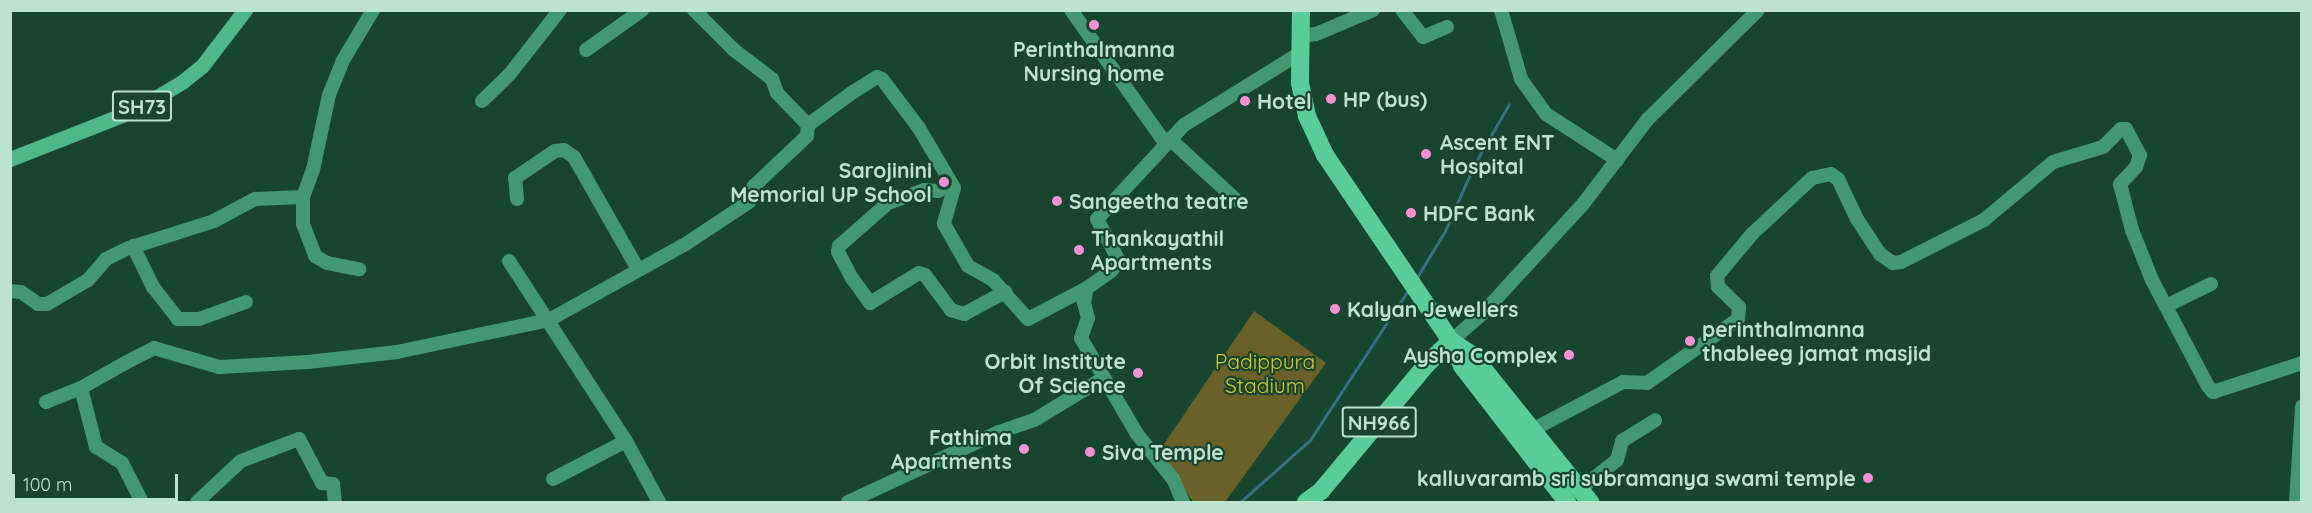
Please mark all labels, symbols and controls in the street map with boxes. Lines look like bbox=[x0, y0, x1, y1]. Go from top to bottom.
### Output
marker: Perinthalmanna Nursing home bbox=[1085, 16, 1103, 34]
place label: Perinthalmanna Nursing home bbox=[1013, 36, 1175, 86]
place label: HP (bus) bbox=[1343, 86, 1427, 112]
place label: Hotel bbox=[1257, 88, 1312, 114]
road number: SH73 bbox=[110, 89, 174, 123]
marker: HP (bus) bbox=[1324, 92, 1338, 106]
marker: Hotel bbox=[1238, 94, 1252, 108]
place label: Ascent ENT Hospital bbox=[1440, 129, 1554, 179]
marker: Ascent ENT Hospital bbox=[1417, 145, 1435, 163]
place label: Sarojinini Memorial UP School bbox=[730, 157, 932, 207]
marker: Sarojinini Memorial UP School bbox=[937, 175, 951, 189]
place label: Sangeetha teatre bbox=[1069, 188, 1249, 214]
marker: Sangeetha teatre bbox=[1050, 194, 1064, 208]
place label: HDFC Bank bbox=[1423, 200, 1535, 226]
marker: HDFC Bank bbox=[1404, 206, 1418, 220]
place label: Thankayathil Apartments bbox=[1091, 225, 1224, 275]
marker: Thankayathil Apartments bbox=[1072, 243, 1086, 257]
place label: Kalyan Jewellers bbox=[1347, 296, 1518, 322]
marker: Kalyan Jewellers bbox=[1328, 302, 1342, 316]
place label: perinthalmanna thableeg jamat masjid bbox=[1702, 316, 1931, 366]
marker: perinthalmanna thableeg jamat masjid bbox=[1683, 334, 1697, 348]
place label: Aysha Complex bbox=[1404, 342, 1557, 368]
place label: Orbit Institute Of Science bbox=[985, 348, 1126, 398]
park label: Padippura Stadium bbox=[1215, 348, 1315, 398]
marker: Aysha Complex bbox=[1562, 348, 1576, 362]
marker: Orbit Institute Of Science bbox=[1131, 366, 1145, 380]
road number: NH966 bbox=[1342, 405, 1416, 439]
place label: Fathima Apartments bbox=[891, 424, 1012, 474]
place label: Siva Temple bbox=[1102, 439, 1224, 465]
marker: Fathima Apartments bbox=[1017, 442, 1031, 456]
marker: Siva Temple bbox=[1083, 445, 1097, 459]
scale bar bbox=[15, 462, 182, 500]
place label: kalluvaramb sri subramanya swami temple bbox=[1417, 465, 1856, 491]
marker: kalluvaramb sri subramanya swami temple bbox=[1861, 471, 1875, 485]
text: 100 m bbox=[23, 473, 72, 496]

